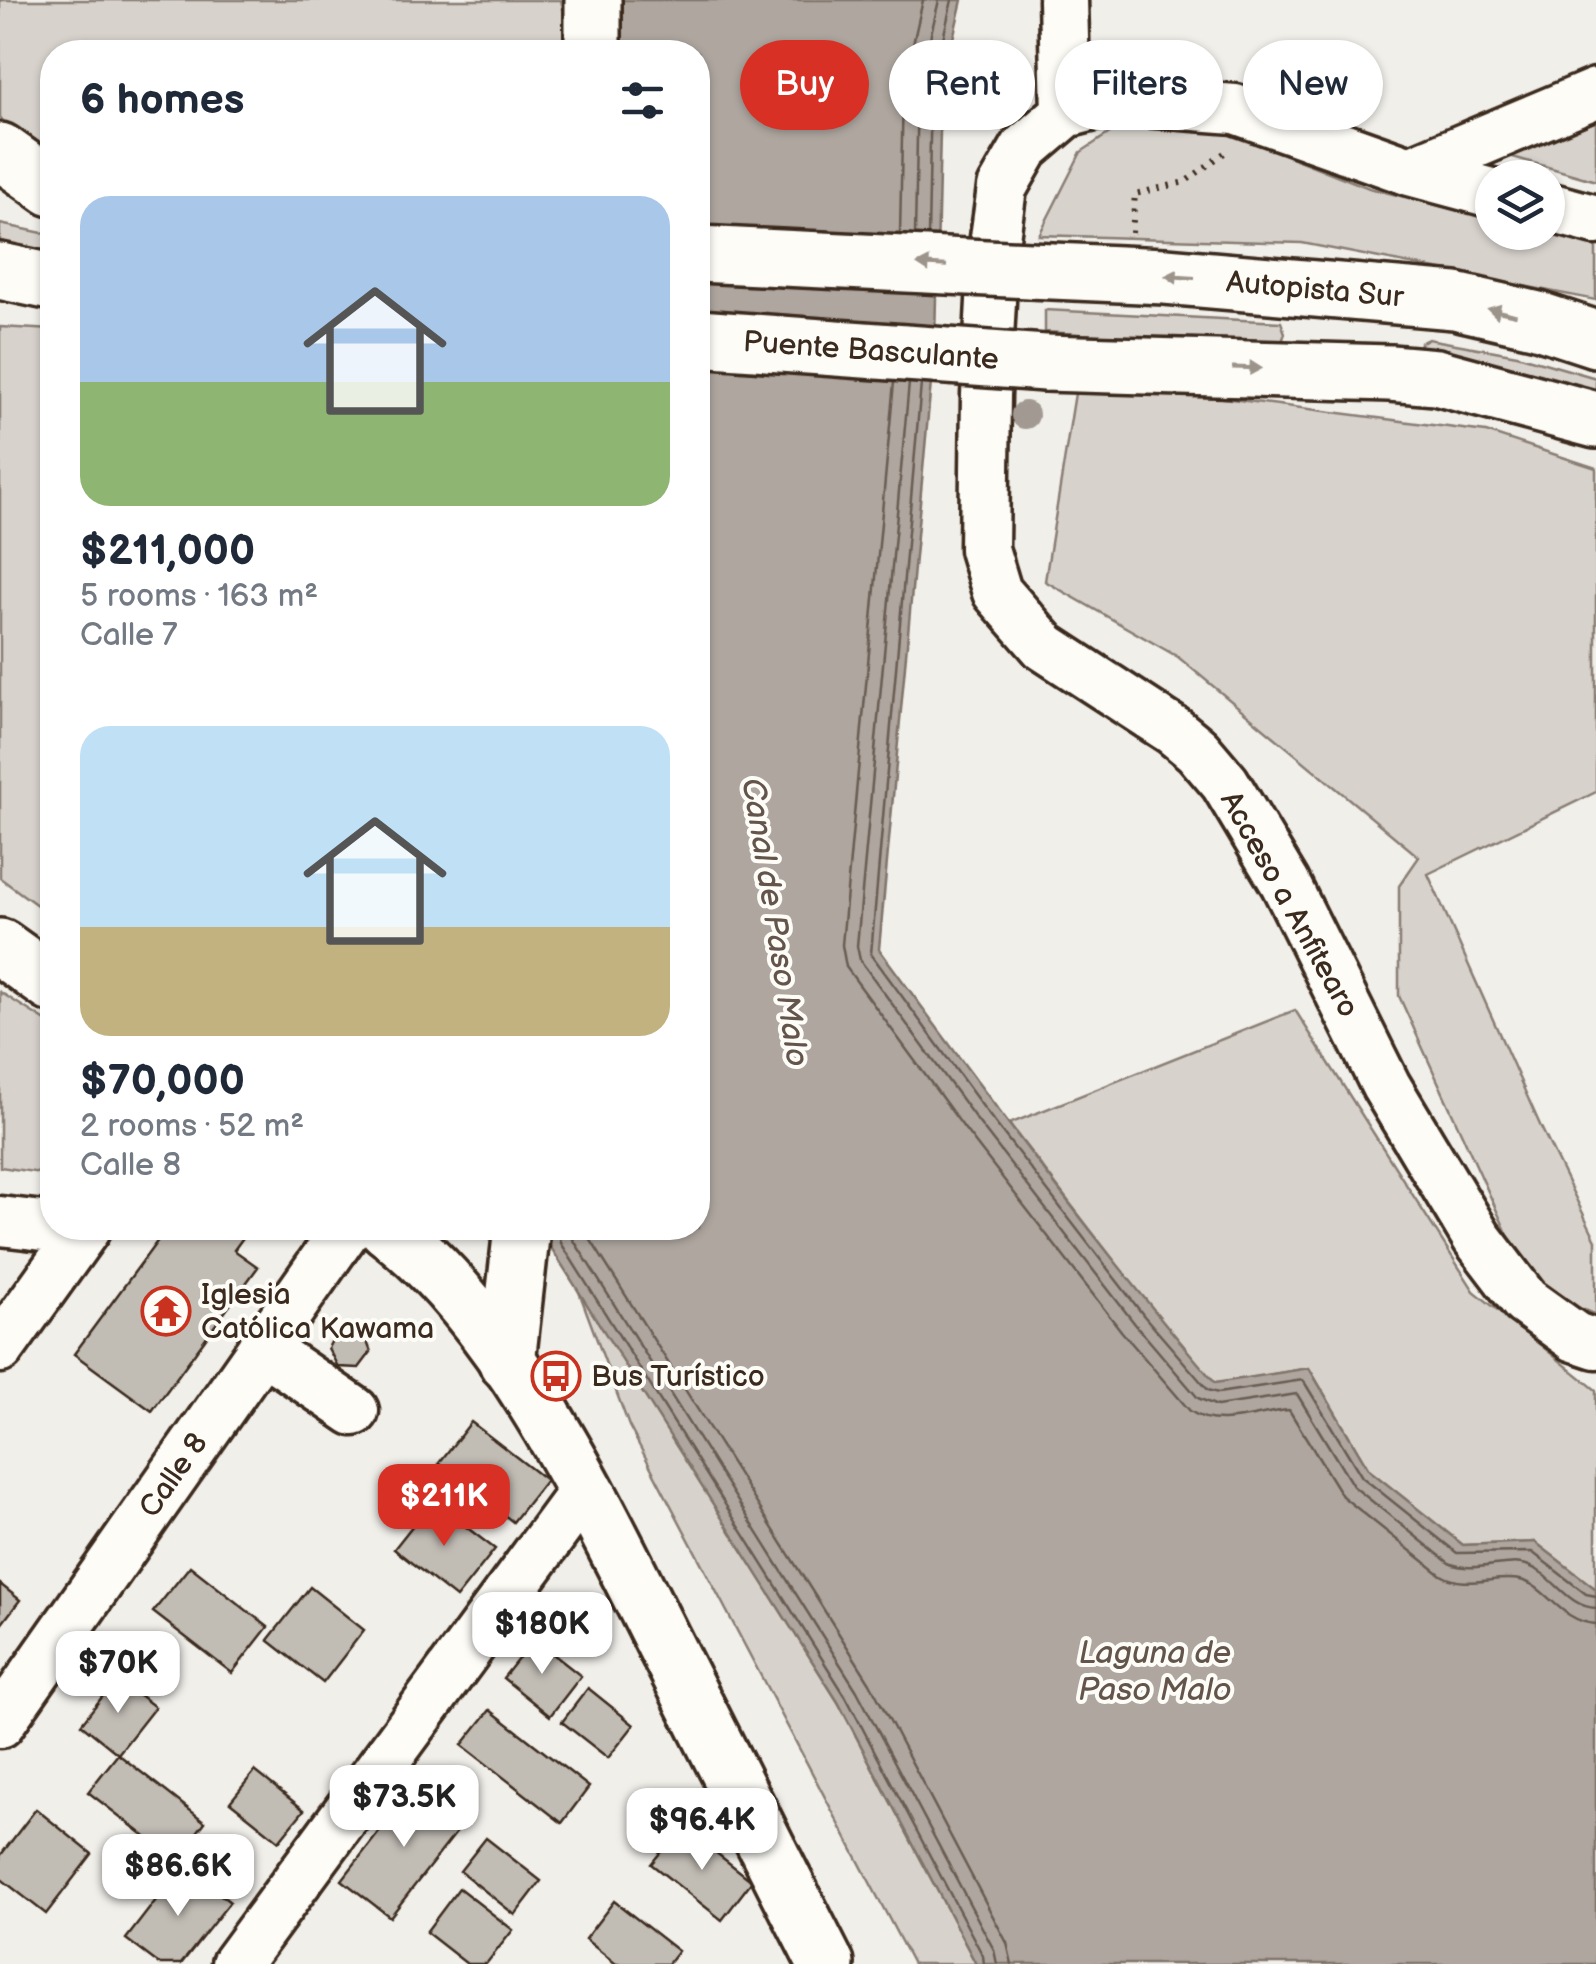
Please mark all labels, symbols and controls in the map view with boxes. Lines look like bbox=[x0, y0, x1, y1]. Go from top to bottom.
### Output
chip: Buy bbox=[740, 40, 869, 130]
chip: Rent bbox=[889, 40, 1035, 130]
chip: Filters bbox=[1055, 40, 1223, 130]
chip: New bbox=[1243, 40, 1383, 130]
icon: filters bbox=[615, 73, 670, 128]
text: 6 homes bbox=[80, 75, 244, 126]
map controls bbox=[1475, 160, 1565, 250]
button: layers bbox=[1475, 160, 1565, 250]
one-way arrow bbox=[916, 257, 948, 273]
icon: home bbox=[285, 261, 465, 441]
street label: Autopista Sur bbox=[1225, 264, 1406, 316]
one-way arrow bbox=[1163, 269, 1195, 285]
one-way arrow bbox=[1487, 304, 1518, 319]
street label: Puente Basculante bbox=[742, 324, 1000, 378]
one-way arrow bbox=[1232, 361, 1264, 377]
text: $211,000 bbox=[80, 526, 255, 577]
text: 5 rooms · 163 m² bbox=[80, 577, 318, 616]
text: Calle 7 bbox=[80, 616, 177, 655]
water label: Canal de Paso Malo bbox=[732, 775, 817, 1069]
street label: Acceso a Anfitearo bbox=[1212, 785, 1366, 1024]
icon: home bbox=[285, 791, 465, 971]
text: $70,000 bbox=[80, 1056, 245, 1107]
text: 2 rooms · 52 m² bbox=[80, 1107, 304, 1146]
text: Calle 8 bbox=[80, 1146, 181, 1185]
place label: Iglesia Católica Kawama bbox=[201, 1277, 434, 1347]
temple icon: Iglesia Católica Kawama bbox=[140, 1285, 192, 1337]
bus stop icon: Bus Turístico bbox=[530, 1350, 582, 1402]
place label: Bus Turístico bbox=[591, 1359, 765, 1395]
street label: Calle 8 bbox=[132, 1426, 216, 1525]
pin: $211K bbox=[374, 1464, 514, 1549]
text: $211K bbox=[400, 1477, 488, 1516]
pin: $180K bbox=[472, 1592, 612, 1677]
text: $180K bbox=[494, 1605, 590, 1644]
pin: $70K bbox=[59, 1631, 177, 1716]
water label: Laguna de Paso Malo bbox=[1078, 1634, 1232, 1710]
text: $70K bbox=[78, 1644, 158, 1683]
pin: $73.5K bbox=[323, 1765, 485, 1850]
text: $73.5K bbox=[352, 1778, 456, 1817]
pin: $96.4K bbox=[621, 1788, 783, 1873]
text: $96.4K bbox=[649, 1801, 755, 1840]
pin: $86.6K bbox=[97, 1834, 259, 1919]
text: $86.6K bbox=[124, 1847, 232, 1886]

